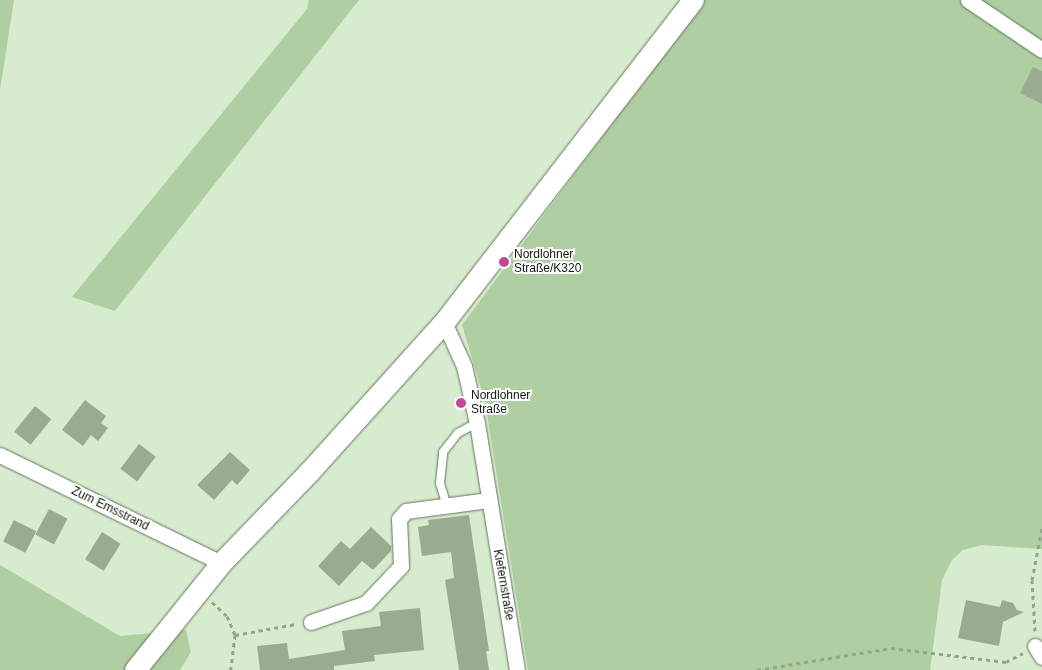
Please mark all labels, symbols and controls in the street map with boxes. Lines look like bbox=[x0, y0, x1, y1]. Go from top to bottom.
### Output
place label: Nordlohner Straße/K320 bbox=[514, 248, 581, 276]
marker: Nordlohner Straße/K320 bbox=[498, 256, 510, 268]
place label: Nordlohner Straße bbox=[471, 389, 530, 417]
marker: Nordlohner Straße bbox=[455, 397, 467, 409]
street label: Zum Emsstrand bbox=[69, 484, 151, 534]
street label: Kiefernstraße bbox=[490, 548, 516, 622]

